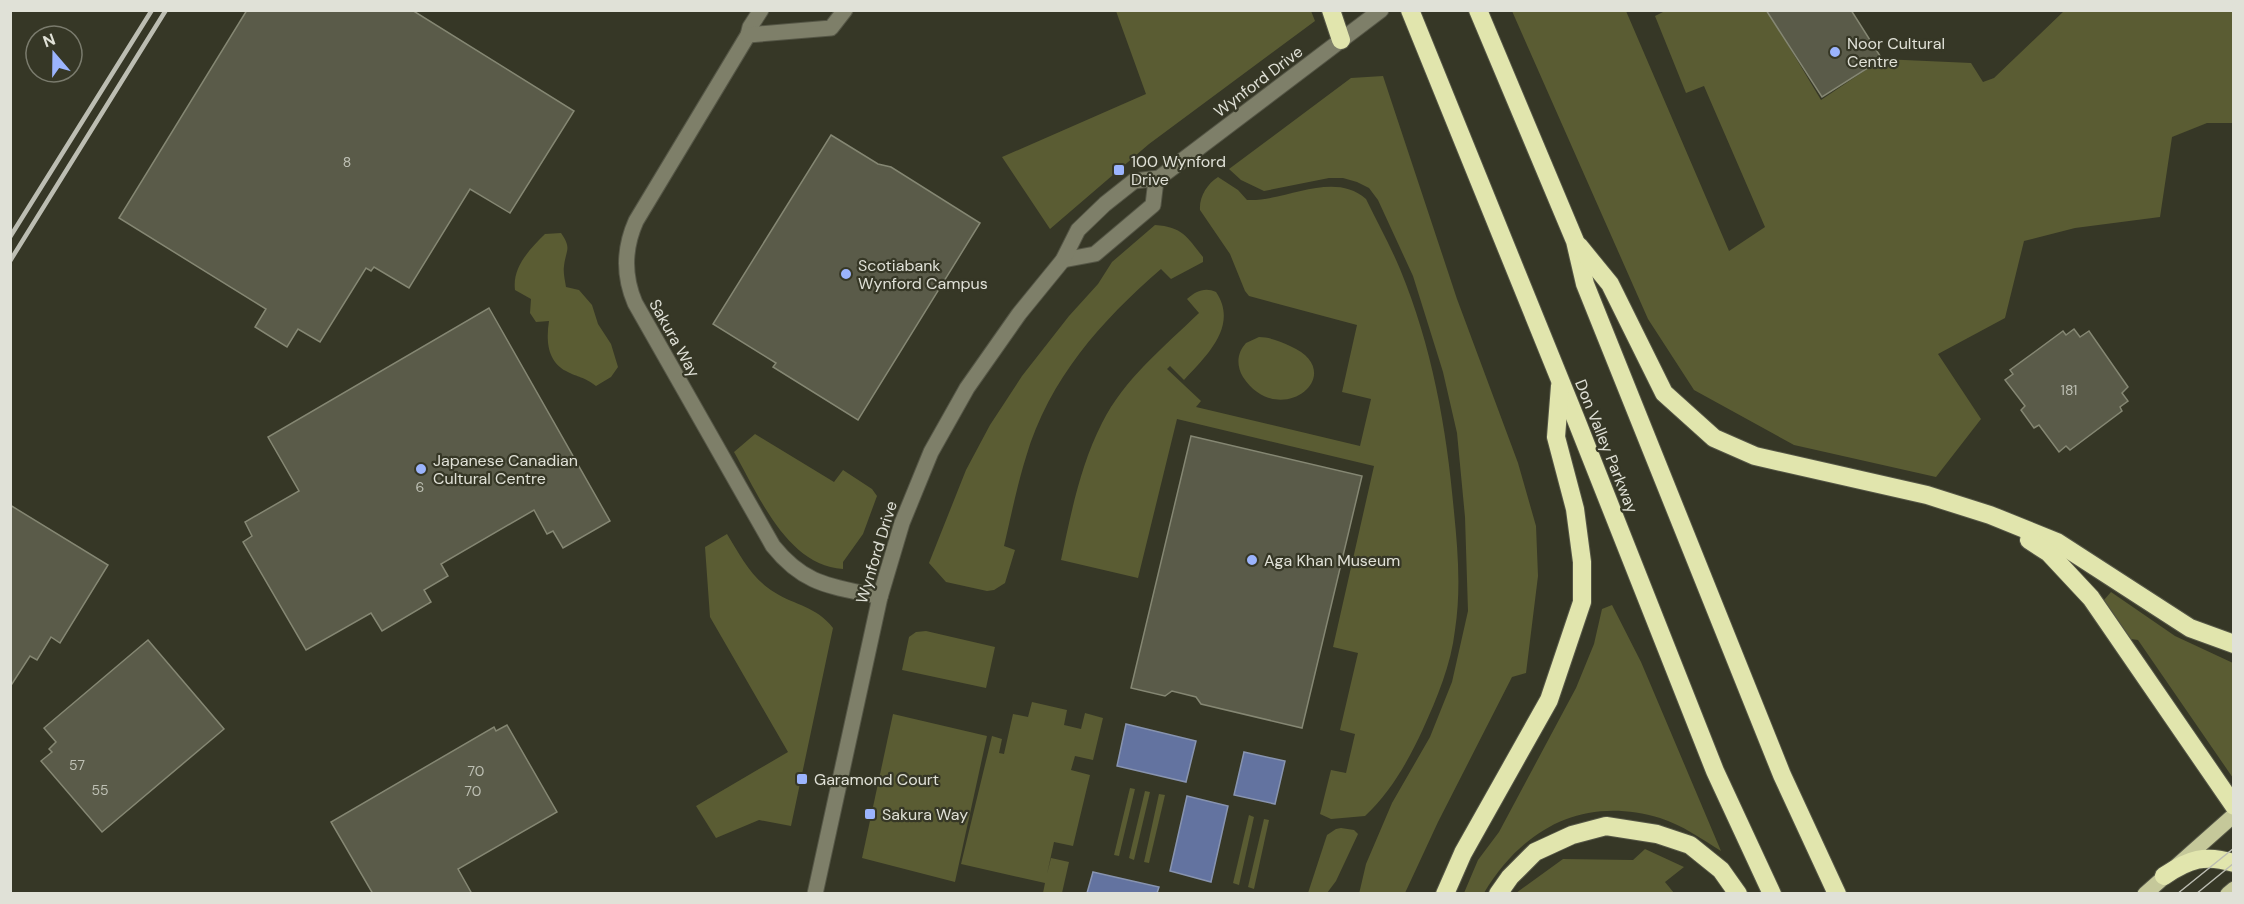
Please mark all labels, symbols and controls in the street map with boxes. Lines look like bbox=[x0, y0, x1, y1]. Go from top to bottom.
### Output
north arrow bbox=[24, 24, 84, 84]
text: N bbox=[40, 29, 58, 52]
place label: Noor Cultural Centre bbox=[1847, 33, 1945, 72]
street label: Wynford Drive bbox=[1210, 41, 1307, 122]
marker: Noor Cultural Centre bbox=[1828, 45, 1842, 59]
place label: 100 Wynford Drive bbox=[1131, 151, 1226, 190]
house number: 8 bbox=[343, 153, 351, 171]
marker: 100 Wynford Drive bbox=[1112, 163, 1126, 177]
place label: Scotiabank Wynford Campus bbox=[858, 255, 988, 294]
marker: Scotiabank Wynford Campus bbox=[839, 267, 853, 281]
street label: Sakura Way bbox=[644, 295, 705, 381]
street label: Don Valley Parkway bbox=[1570, 376, 1643, 516]
house number: 181 bbox=[2061, 381, 2077, 399]
place label: Japanese Canadian Cultural Centre bbox=[433, 450, 578, 489]
marker: Japanese Canadian Cultural Centre bbox=[414, 462, 428, 476]
house number: 6 bbox=[416, 478, 424, 496]
street label: Wynford Drive bbox=[851, 498, 902, 606]
place label: Aga Khan Museum bbox=[1264, 550, 1400, 571]
marker: Aga Khan Museum bbox=[1245, 553, 1259, 567]
house number: 57 bbox=[69, 756, 85, 774]
house number: 70 bbox=[468, 762, 484, 780]
place label: Garamond Court bbox=[814, 769, 939, 790]
marker: Garamond Court bbox=[795, 772, 809, 786]
house number: 55 bbox=[91, 781, 109, 799]
house number: 70 bbox=[465, 782, 481, 800]
place label: Sakura Way bbox=[882, 804, 968, 825]
marker: Sakura Way bbox=[863, 807, 877, 821]

